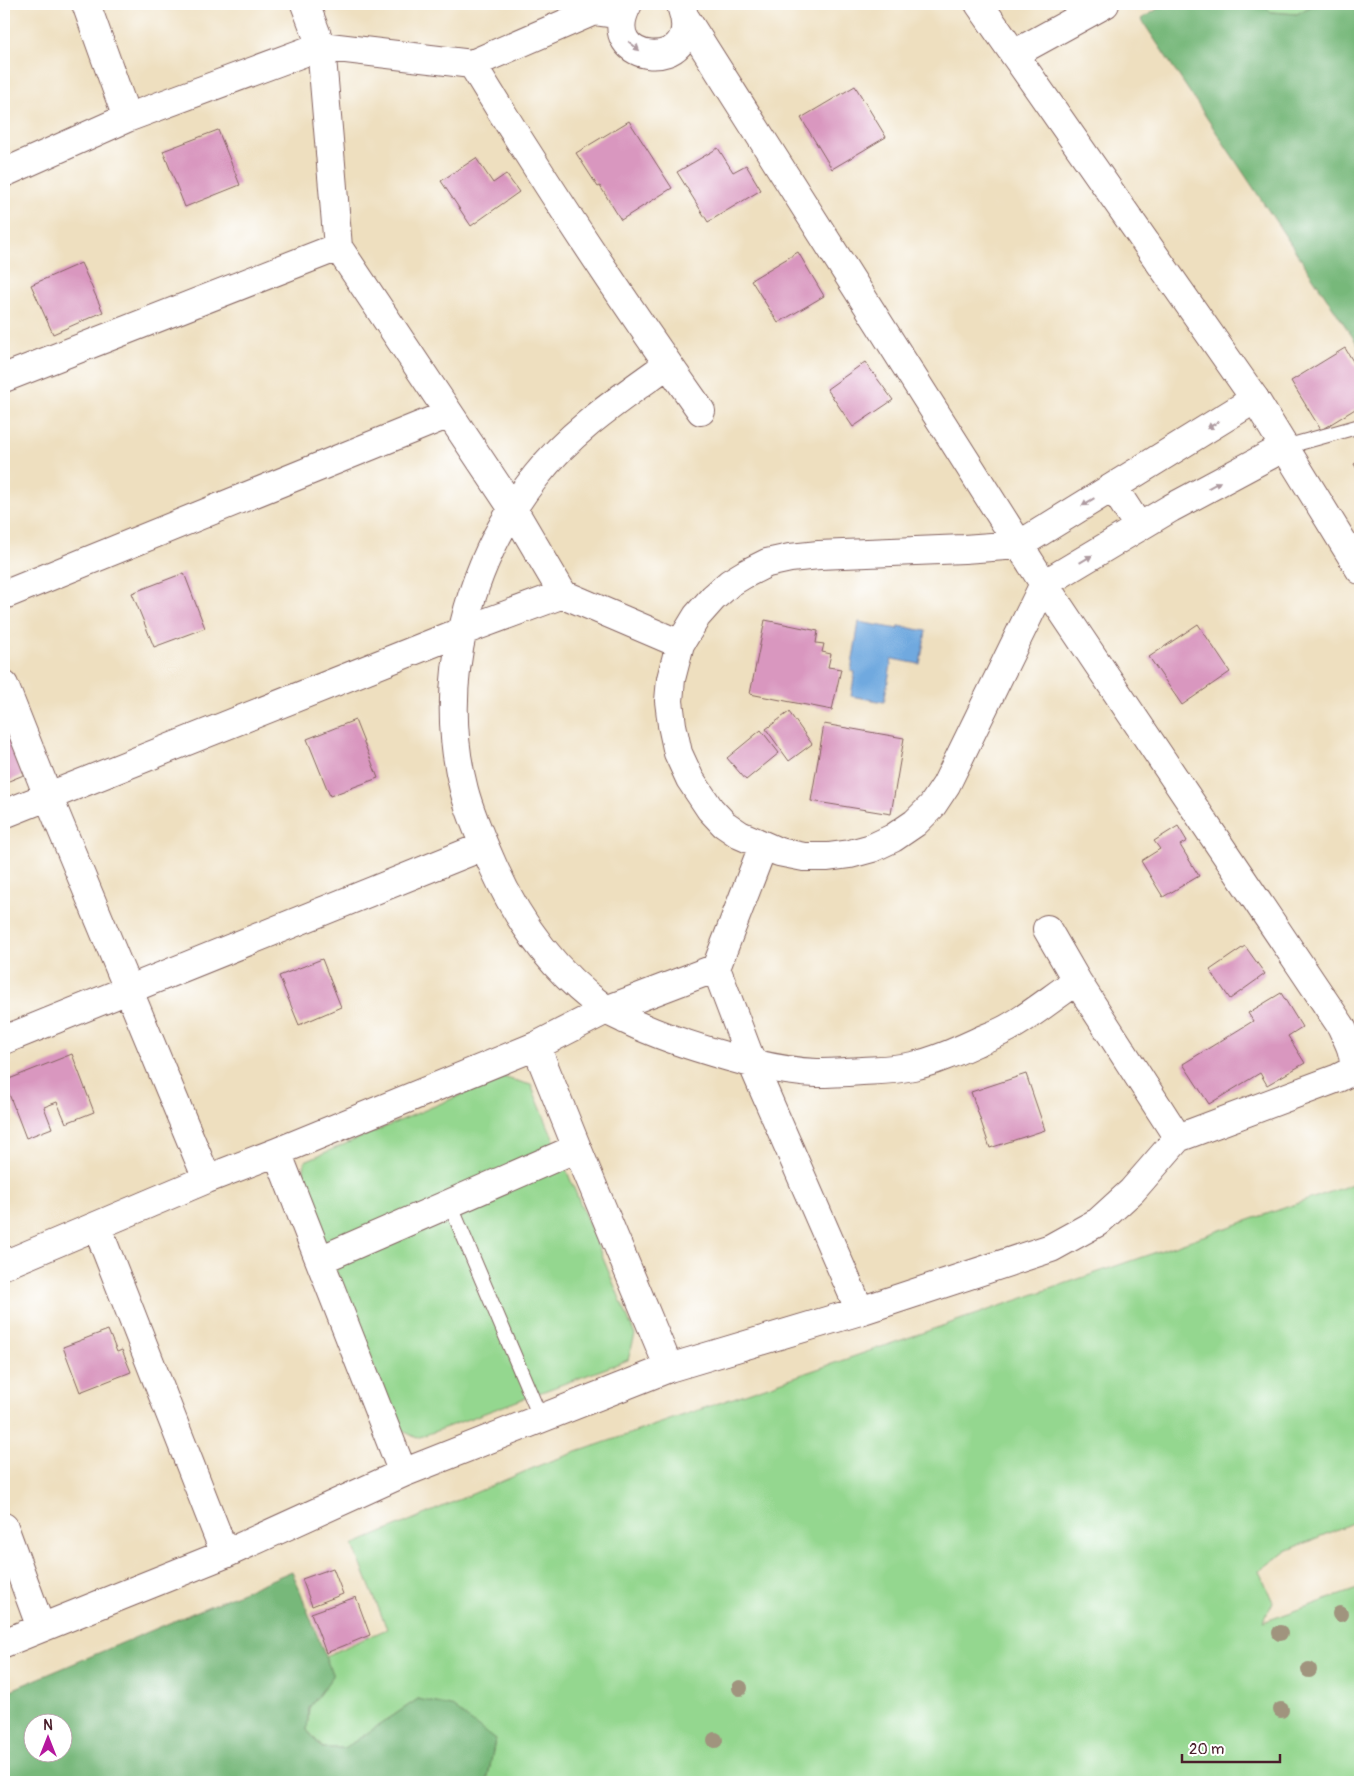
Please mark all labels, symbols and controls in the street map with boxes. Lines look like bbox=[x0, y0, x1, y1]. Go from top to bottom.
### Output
one-way arrow bbox=[627, 41, 640, 52]
one-way arrow bbox=[1207, 421, 1220, 430]
one-way arrow bbox=[1207, 481, 1221, 489]
one-way arrow bbox=[1082, 498, 1095, 507]
one-way arrow bbox=[1079, 554, 1092, 563]
north arrow bbox=[22, 1714, 72, 1764]
text: N bbox=[43, 1717, 53, 1734]
scale bar bbox=[1182, 1731, 1279, 1763]
text: 20 m bbox=[1189, 1740, 1224, 1759]

